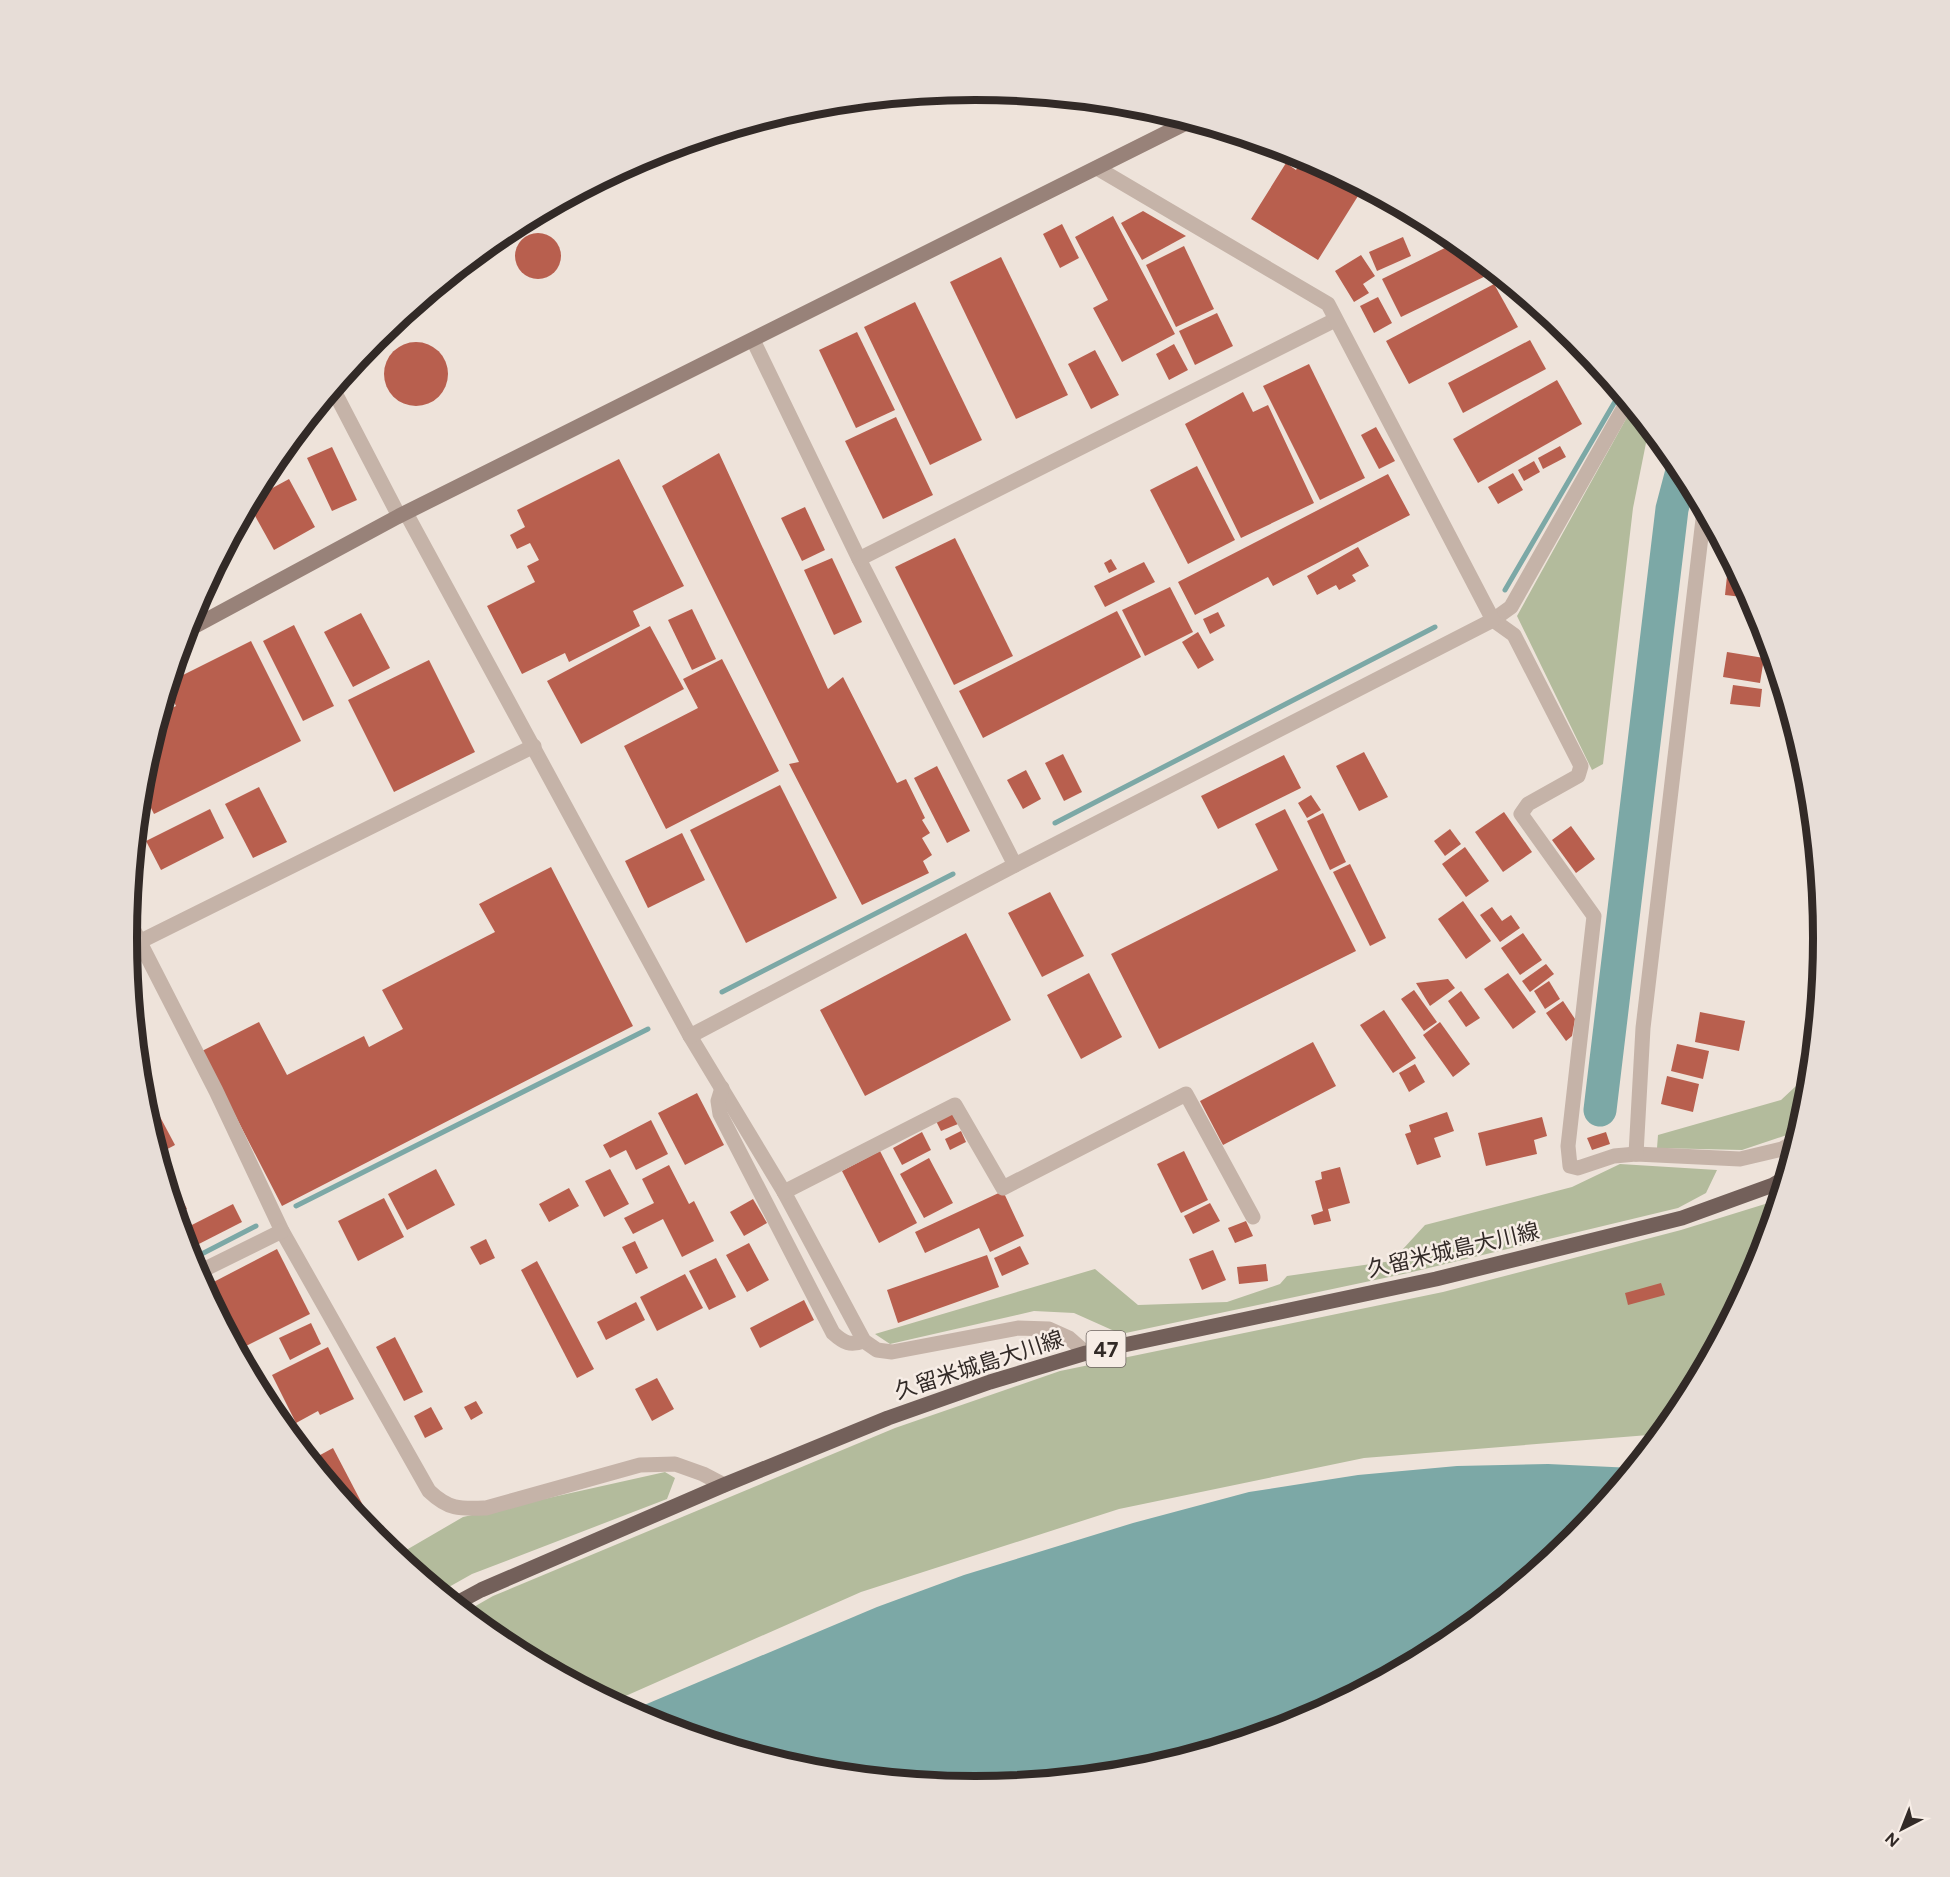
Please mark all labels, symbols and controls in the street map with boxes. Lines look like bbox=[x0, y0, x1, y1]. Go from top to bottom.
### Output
street label: 久留米城島大川線 bbox=[1364, 1217, 1542, 1283]
street label: 久留米城島大川線 bbox=[891, 1325, 1067, 1405]
road number: 47 bbox=[1086, 1331, 1126, 1367]
north arrow bbox=[1872, 1799, 1932, 1859]
text: N bbox=[1881, 1829, 1903, 1851]

